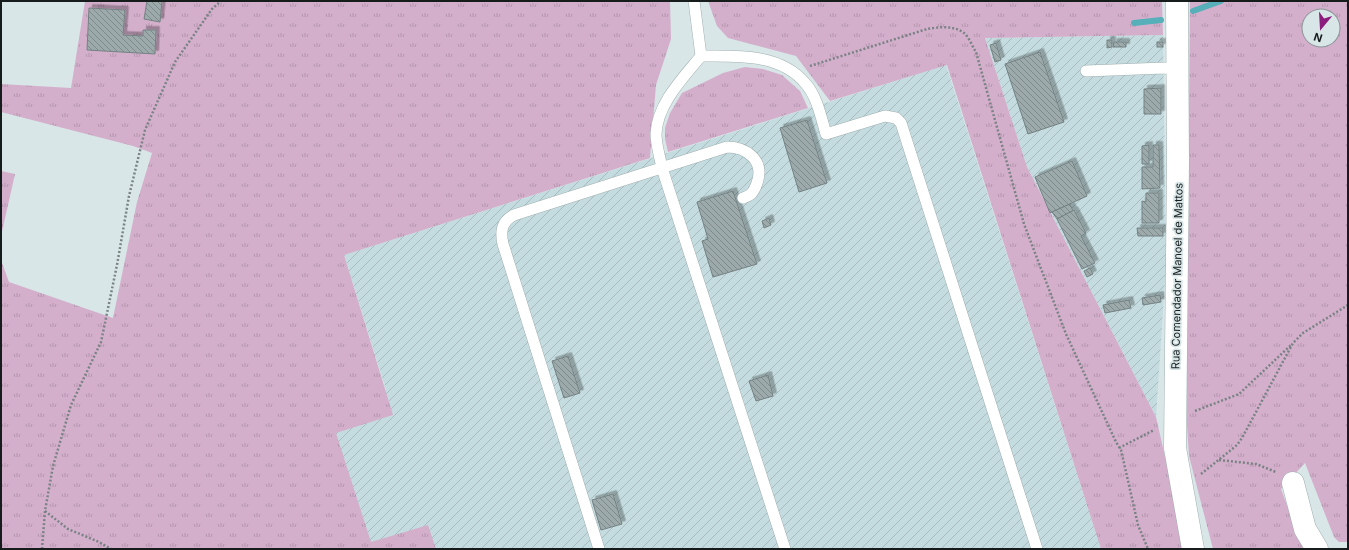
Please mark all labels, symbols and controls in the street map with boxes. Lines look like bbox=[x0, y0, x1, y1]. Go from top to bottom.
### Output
north arrow bbox=[1301, 8, 1341, 48]
text: N bbox=[1312, 30, 1324, 45]
street label: Rua Comendador Manoel de Mattos bbox=[1168, 182, 1186, 369]

